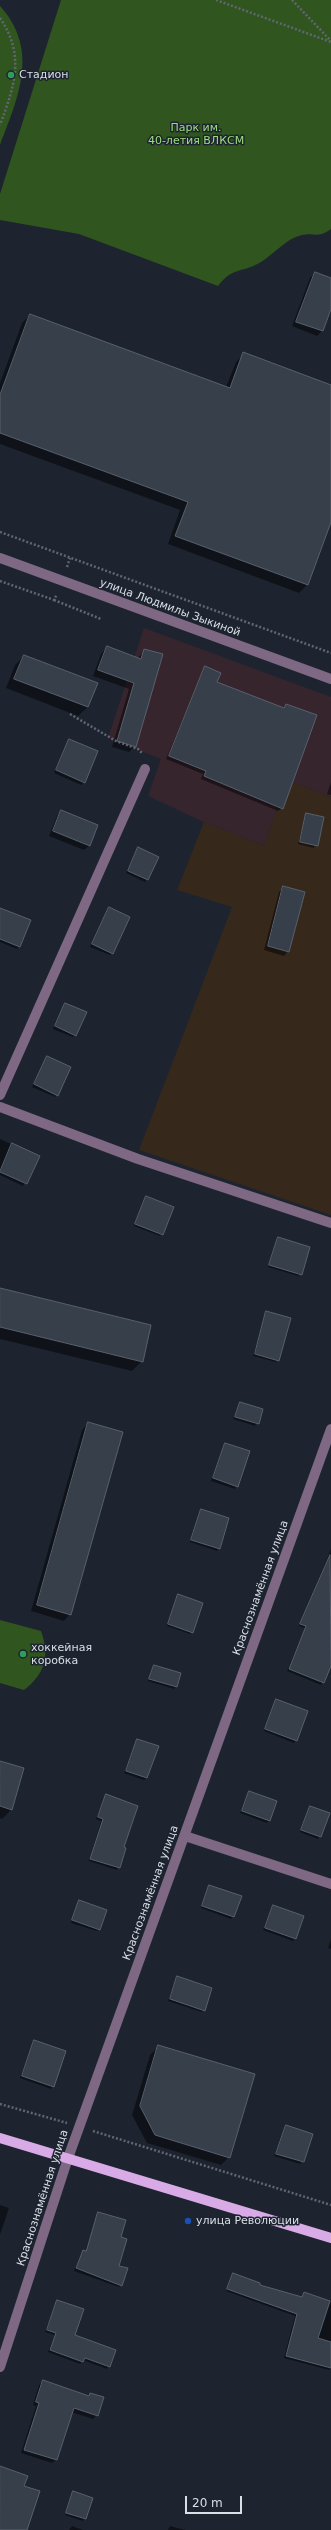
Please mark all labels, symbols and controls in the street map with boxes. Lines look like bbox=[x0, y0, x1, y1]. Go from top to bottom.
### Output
place label: Стадион bbox=[19, 68, 69, 82]
marker: Стадион bbox=[6, 70, 16, 80]
park label: Парк им. 40-летия ВЛКСМ bbox=[148, 121, 244, 147]
street label: улица Людмилы Зыкиной bbox=[98, 576, 242, 640]
street label: Краснознамённая улица bbox=[230, 1519, 292, 1657]
place label: хоккейная коробка bbox=[31, 1641, 92, 1667]
marker: хоккейная коробка bbox=[18, 1649, 28, 1659]
street label: Краснознамённая улица bbox=[120, 1824, 182, 1962]
street label: Краснознамённая улица bbox=[15, 2128, 71, 2268]
place label: улица Революции bbox=[196, 2214, 299, 2228]
marker: улица Революции bbox=[183, 2216, 193, 2226]
scale bar bbox=[187, 2488, 244, 2514]
text: 20 m bbox=[192, 2496, 223, 2510]

